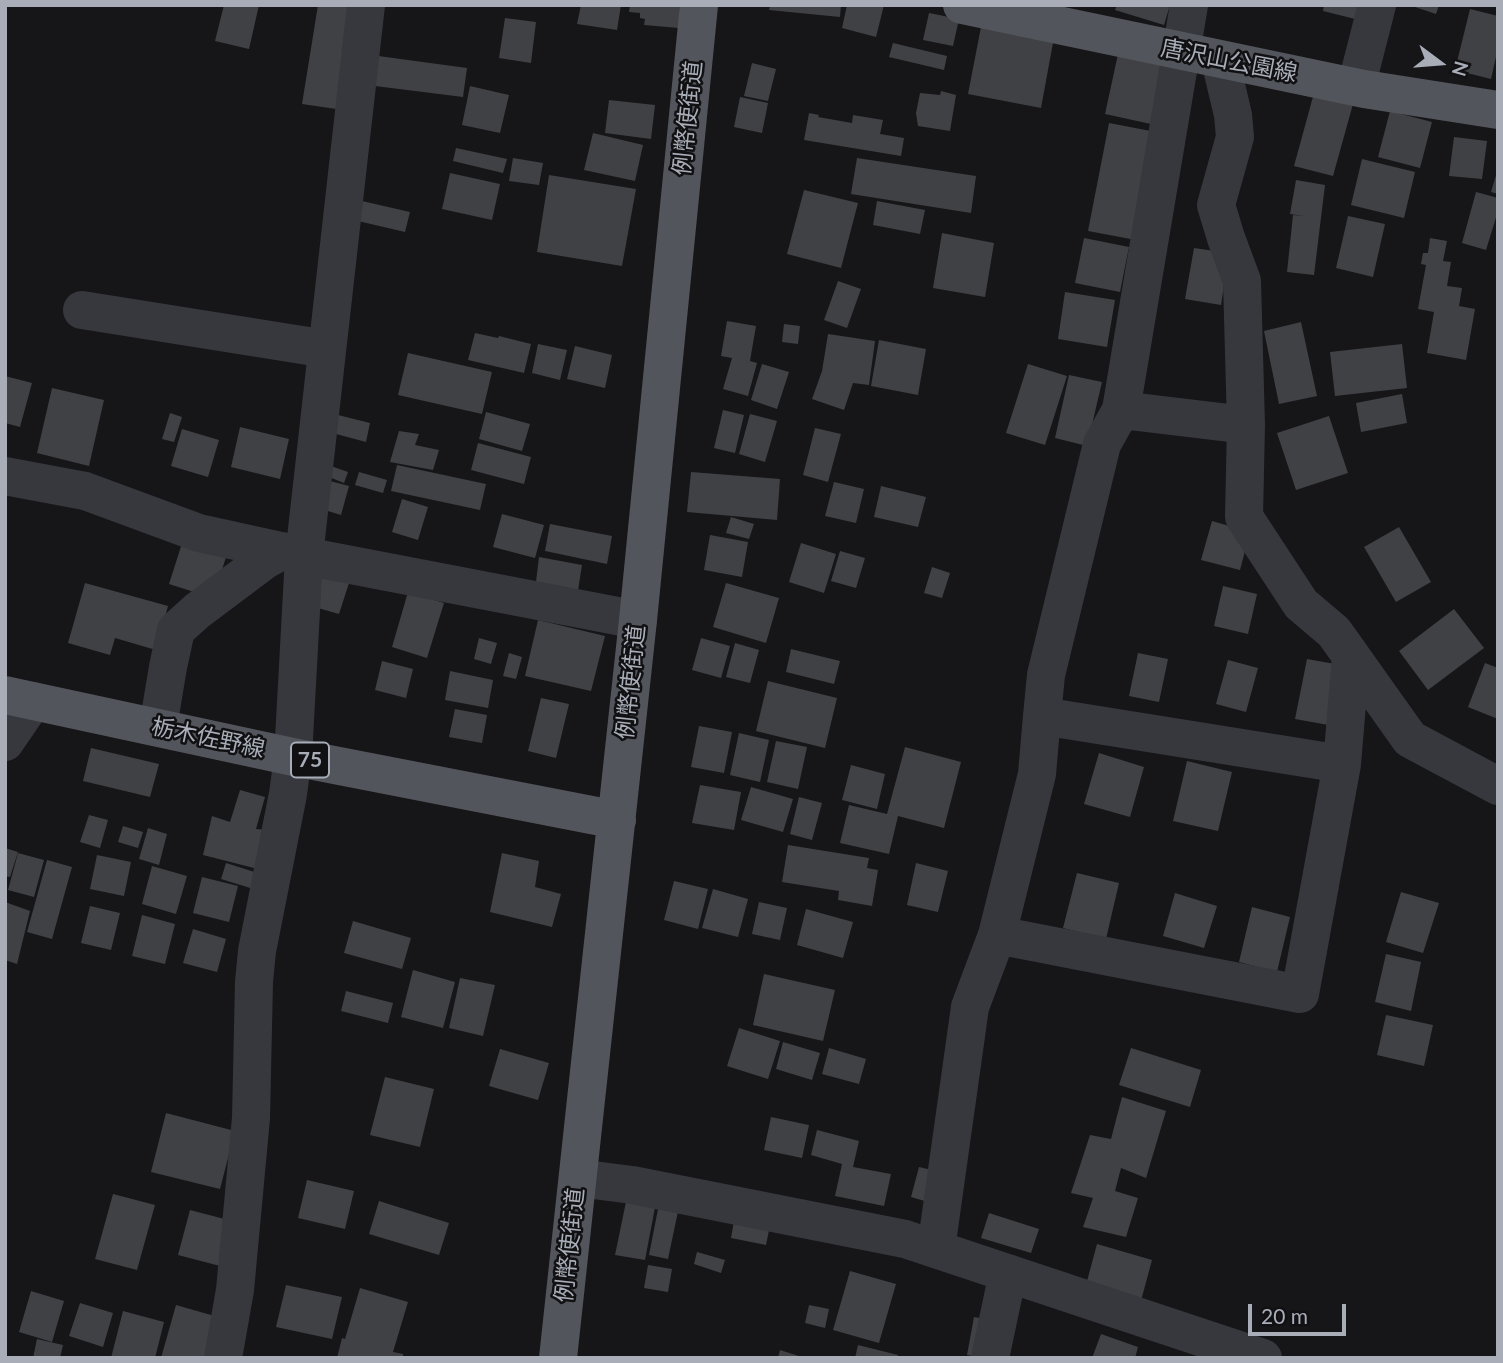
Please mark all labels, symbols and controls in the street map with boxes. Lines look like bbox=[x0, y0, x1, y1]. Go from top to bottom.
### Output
north arrow bbox=[1405, 28, 1475, 98]
street label: 唐沢山公園線 bbox=[1159, 34, 1299, 88]
street label: 例幣使街道 bbox=[668, 59, 708, 177]
text: N bbox=[1448, 59, 1474, 79]
street label: 例幣使街道 bbox=[611, 623, 651, 741]
street label: 栃木佐野線 bbox=[149, 713, 267, 763]
road number: 75 bbox=[291, 742, 329, 778]
street label: 例幣使街道 bbox=[550, 1186, 590, 1304]
scale bar bbox=[1251, 1290, 1349, 1334]
text: 20 m bbox=[1261, 1303, 1308, 1328]

